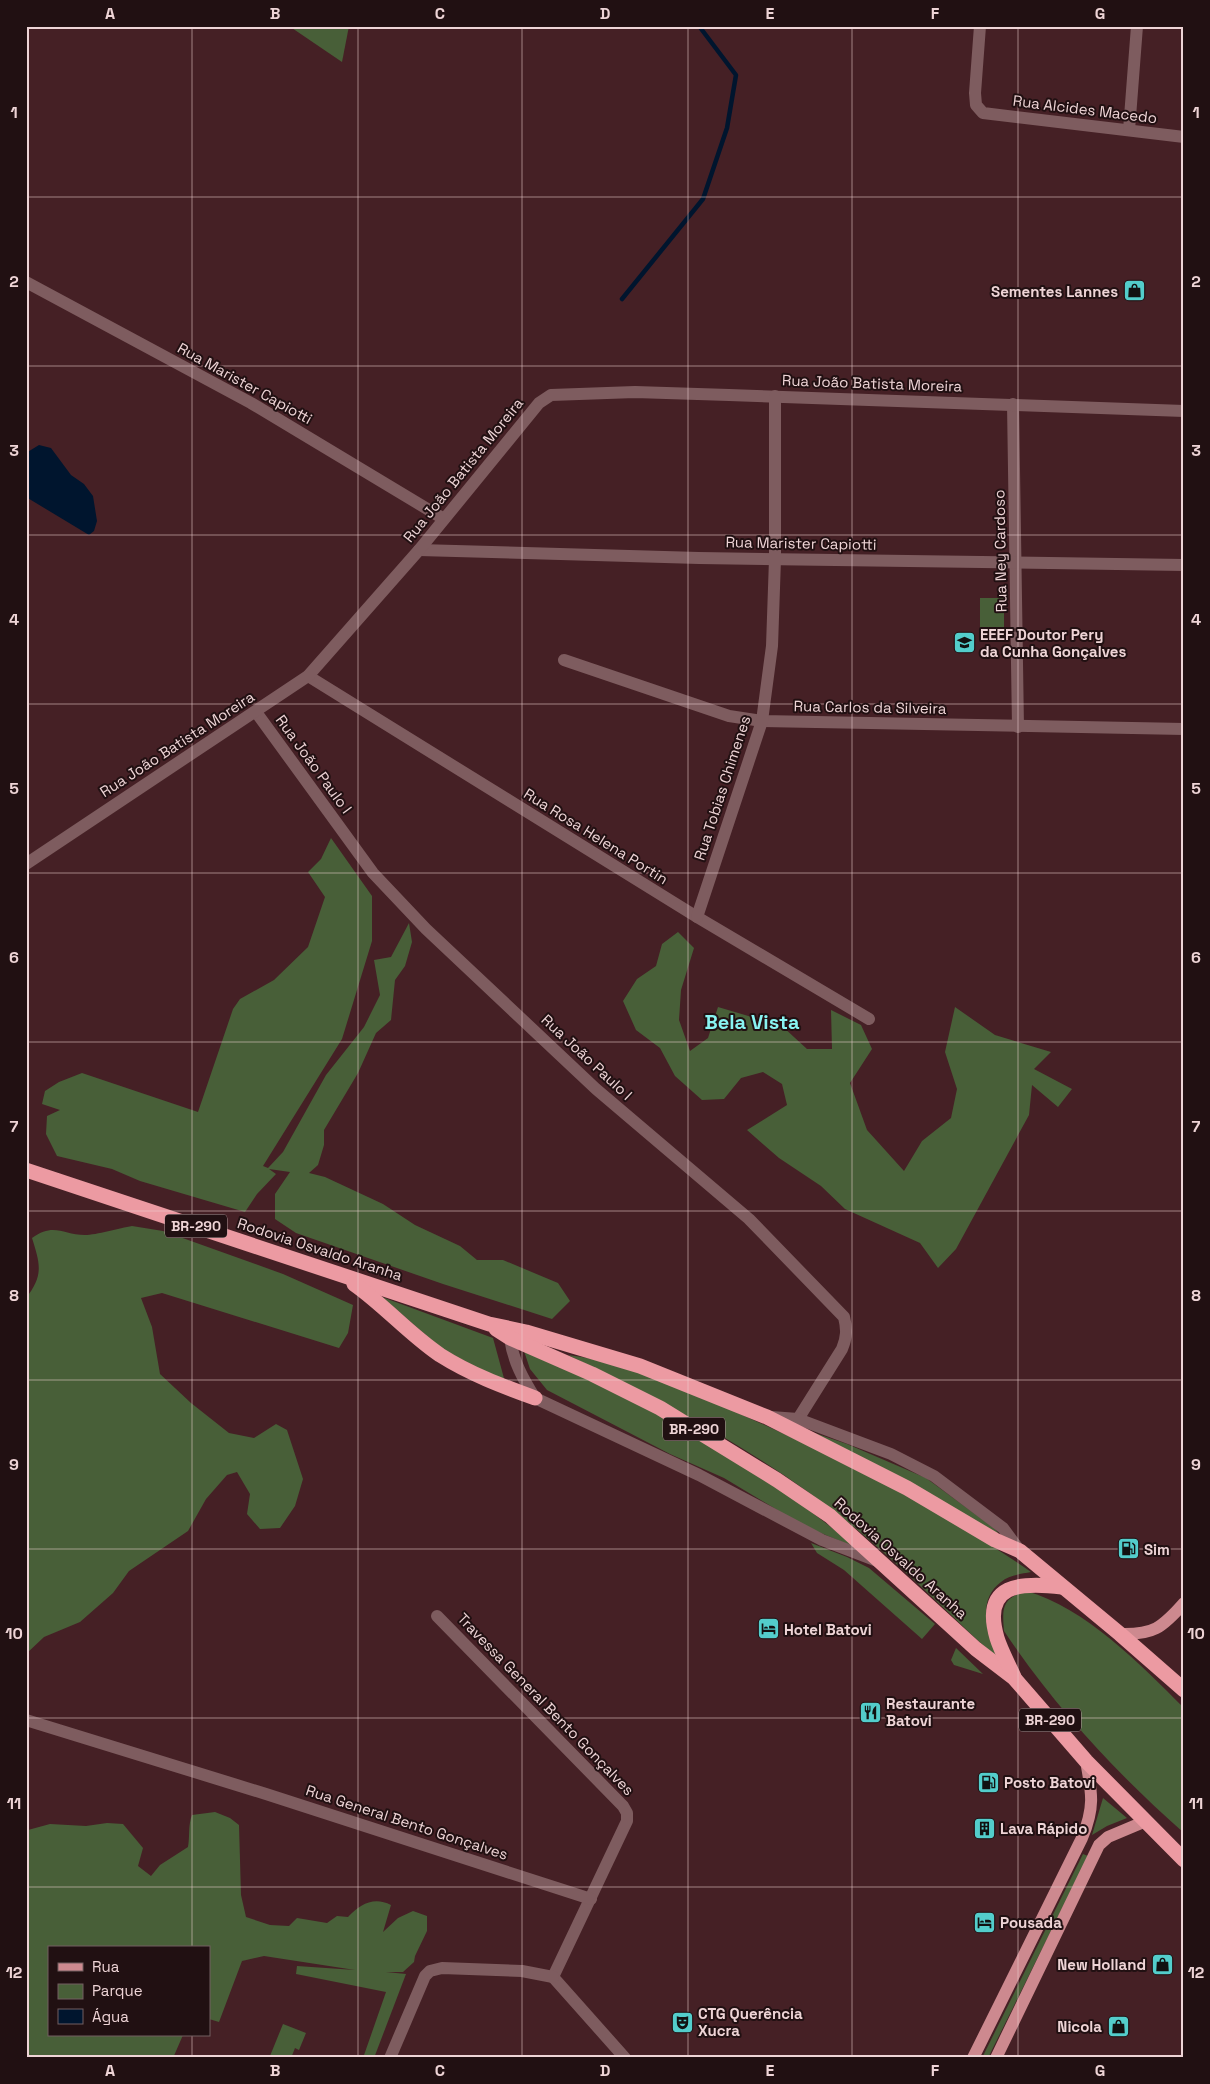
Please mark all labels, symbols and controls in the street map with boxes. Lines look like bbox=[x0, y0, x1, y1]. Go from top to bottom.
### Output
text: A bbox=[105, 3, 115, 24]
text: B bbox=[270, 3, 280, 24]
text: C bbox=[435, 3, 445, 24]
text: D bbox=[600, 3, 610, 24]
text: E bbox=[766, 3, 775, 24]
text: F bbox=[931, 3, 940, 24]
text: G bbox=[1095, 3, 1105, 24]
street label: Rua Alcides Macedo bbox=[1012, 91, 1158, 127]
text: 1 bbox=[10, 102, 18, 123]
text: 1 bbox=[1192, 102, 1200, 123]
text: 2 bbox=[9, 271, 19, 292]
text: 2 bbox=[1191, 271, 1201, 292]
shop icon: Sementes Lannes bbox=[1122, 279, 1146, 303]
place label: Sementes Lannes bbox=[991, 282, 1118, 301]
street label: Rua Marister Capiotti bbox=[174, 338, 316, 428]
street label: Rua João Batista Moreira bbox=[782, 370, 963, 396]
street label: Rua João Batista Moreira bbox=[399, 394, 527, 546]
text: 3 bbox=[9, 440, 19, 461]
text: 3 bbox=[1191, 440, 1201, 461]
street label: Rua Ney Cardoso bbox=[989, 489, 1011, 613]
street label: Rua Marister Capiotti bbox=[725, 532, 877, 554]
text: 4 bbox=[9, 609, 19, 630]
text: 4 bbox=[1191, 609, 1201, 630]
place label: EEEF Doutor Pery da Cunha Gonçalves bbox=[980, 625, 1126, 661]
school or university icon: EEEF Doutor Pery da Cunha Gonçalves bbox=[952, 631, 976, 655]
street label: Rua João Batista Moreira bbox=[96, 687, 258, 801]
street label: Rua Carlos da Silveira bbox=[793, 696, 947, 718]
street label: Rua João Paulo I bbox=[272, 711, 356, 817]
street label: Rua Tobias Chimenes bbox=[690, 713, 754, 863]
text: 5 bbox=[9, 778, 19, 799]
text: 5 bbox=[1191, 778, 1201, 799]
street label: Rua Rosa Helena Portin bbox=[520, 784, 672, 888]
text: 6 bbox=[9, 947, 19, 968]
text: 6 bbox=[1191, 947, 1201, 968]
district label: Bela Vista bbox=[704, 1009, 800, 1035]
street label: Rua João Paulo I bbox=[538, 1010, 636, 1104]
text: 7 bbox=[10, 1116, 19, 1137]
text: 7 bbox=[1192, 1116, 1201, 1137]
street label: Rodovia Osvaldo Aranha bbox=[235, 1213, 405, 1285]
road number: BR-290 bbox=[165, 1214, 227, 1238]
text: 8 bbox=[9, 1285, 19, 1306]
text: 8 bbox=[1191, 1285, 1201, 1306]
road number: BR-290 bbox=[663, 1418, 725, 1440]
text: 9 bbox=[9, 1454, 19, 1475]
text: 9 bbox=[1191, 1454, 1201, 1475]
street label: Rodovia Osvaldo Aranha bbox=[831, 1493, 972, 1623]
fuel station icon: Sim bbox=[1116, 1537, 1140, 1561]
place label: Sim bbox=[1144, 1540, 1170, 1559]
street label: Travessa General Bento Gonçalves bbox=[454, 1609, 638, 1799]
hotel icon: Hotel Batovi bbox=[756, 1617, 780, 1641]
place label: Hotel Batovi bbox=[784, 1620, 872, 1639]
text: 10 bbox=[5, 1623, 23, 1644]
text: 10 bbox=[1187, 1623, 1205, 1644]
place label: Restaurante Batovi bbox=[886, 1694, 975, 1730]
restaurant icon: Restaurante Batovi bbox=[858, 1700, 882, 1724]
road number: BR-290 bbox=[1019, 1708, 1081, 1732]
fuel station icon: Posto Batovi bbox=[976, 1770, 1000, 1794]
place label: Posto Batovi bbox=[1004, 1773, 1095, 1792]
street label: Rua General Bento Gonçalves bbox=[304, 1780, 510, 1864]
text: 11 bbox=[7, 1793, 21, 1814]
text: 11 bbox=[1189, 1793, 1203, 1814]
building icon: Lava Rápido bbox=[972, 1816, 996, 1840]
place label: Lava Rápido bbox=[1000, 1819, 1087, 1838]
hotel icon: Pousada bbox=[972, 1910, 996, 1934]
place label: Pousada bbox=[1000, 1913, 1062, 1932]
legend bbox=[48, 1946, 210, 2036]
shop icon: New Holland bbox=[1150, 1952, 1174, 1976]
place label: New Holland bbox=[1057, 1955, 1146, 1974]
text: Rua bbox=[92, 1957, 120, 1976]
text: 12 bbox=[6, 1962, 22, 1983]
text: 12 bbox=[1188, 1962, 1204, 1983]
text: Parque bbox=[92, 1981, 143, 2000]
place label: CTG Querência Xucra bbox=[698, 2004, 803, 2040]
text: Água bbox=[92, 2007, 129, 2026]
theatre icon: CTG Querência Xucra bbox=[670, 2010, 694, 2034]
shop icon: Nicola bbox=[1106, 2014, 1130, 2038]
place label: Nicola bbox=[1057, 2017, 1102, 2036]
text: A bbox=[105, 2060, 115, 2081]
text: B bbox=[270, 2060, 280, 2081]
text: C bbox=[435, 2060, 445, 2081]
text: D bbox=[600, 2060, 610, 2081]
text: E bbox=[766, 2060, 775, 2081]
text: F bbox=[931, 2060, 940, 2081]
text: G bbox=[1095, 2060, 1105, 2081]

